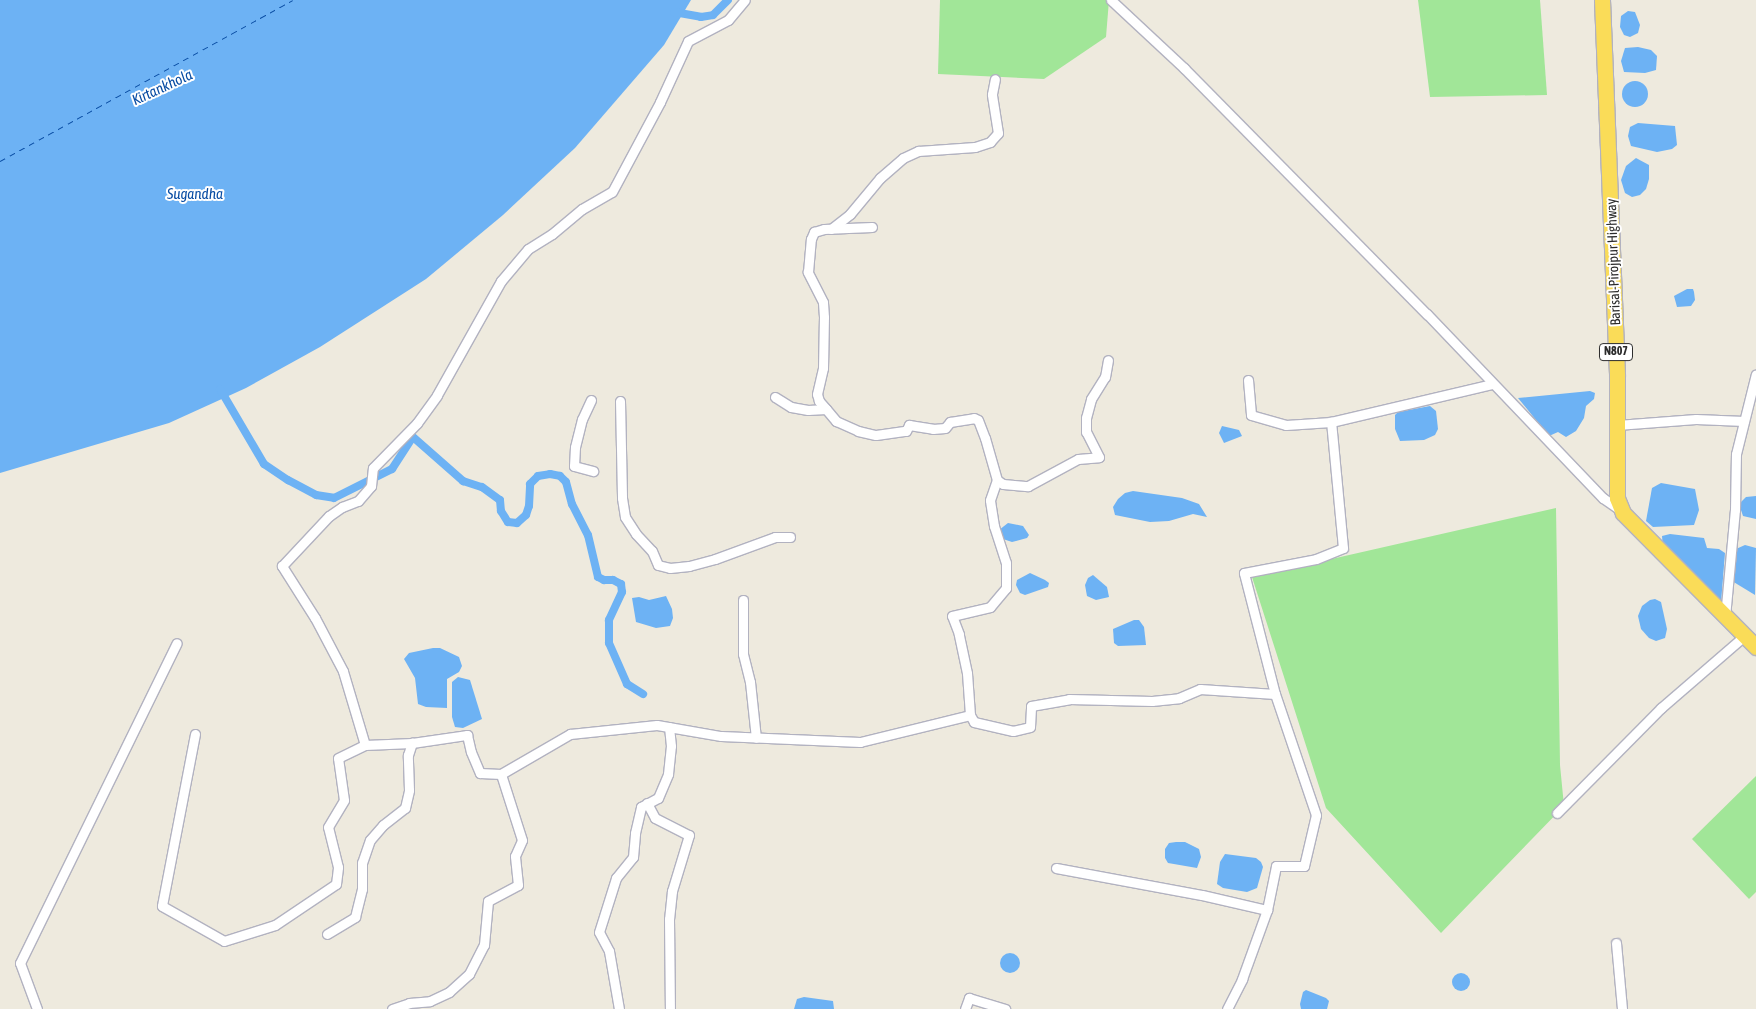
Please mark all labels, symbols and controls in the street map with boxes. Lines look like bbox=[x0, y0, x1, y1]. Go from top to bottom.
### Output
water label: Kirtankhola bbox=[129, 65, 195, 109]
water label: Sugandha bbox=[167, 185, 223, 203]
street label: Barisal-Pirojpur Highway bbox=[1602, 198, 1624, 326]
road number: N807 bbox=[1598, 342, 1634, 362]

